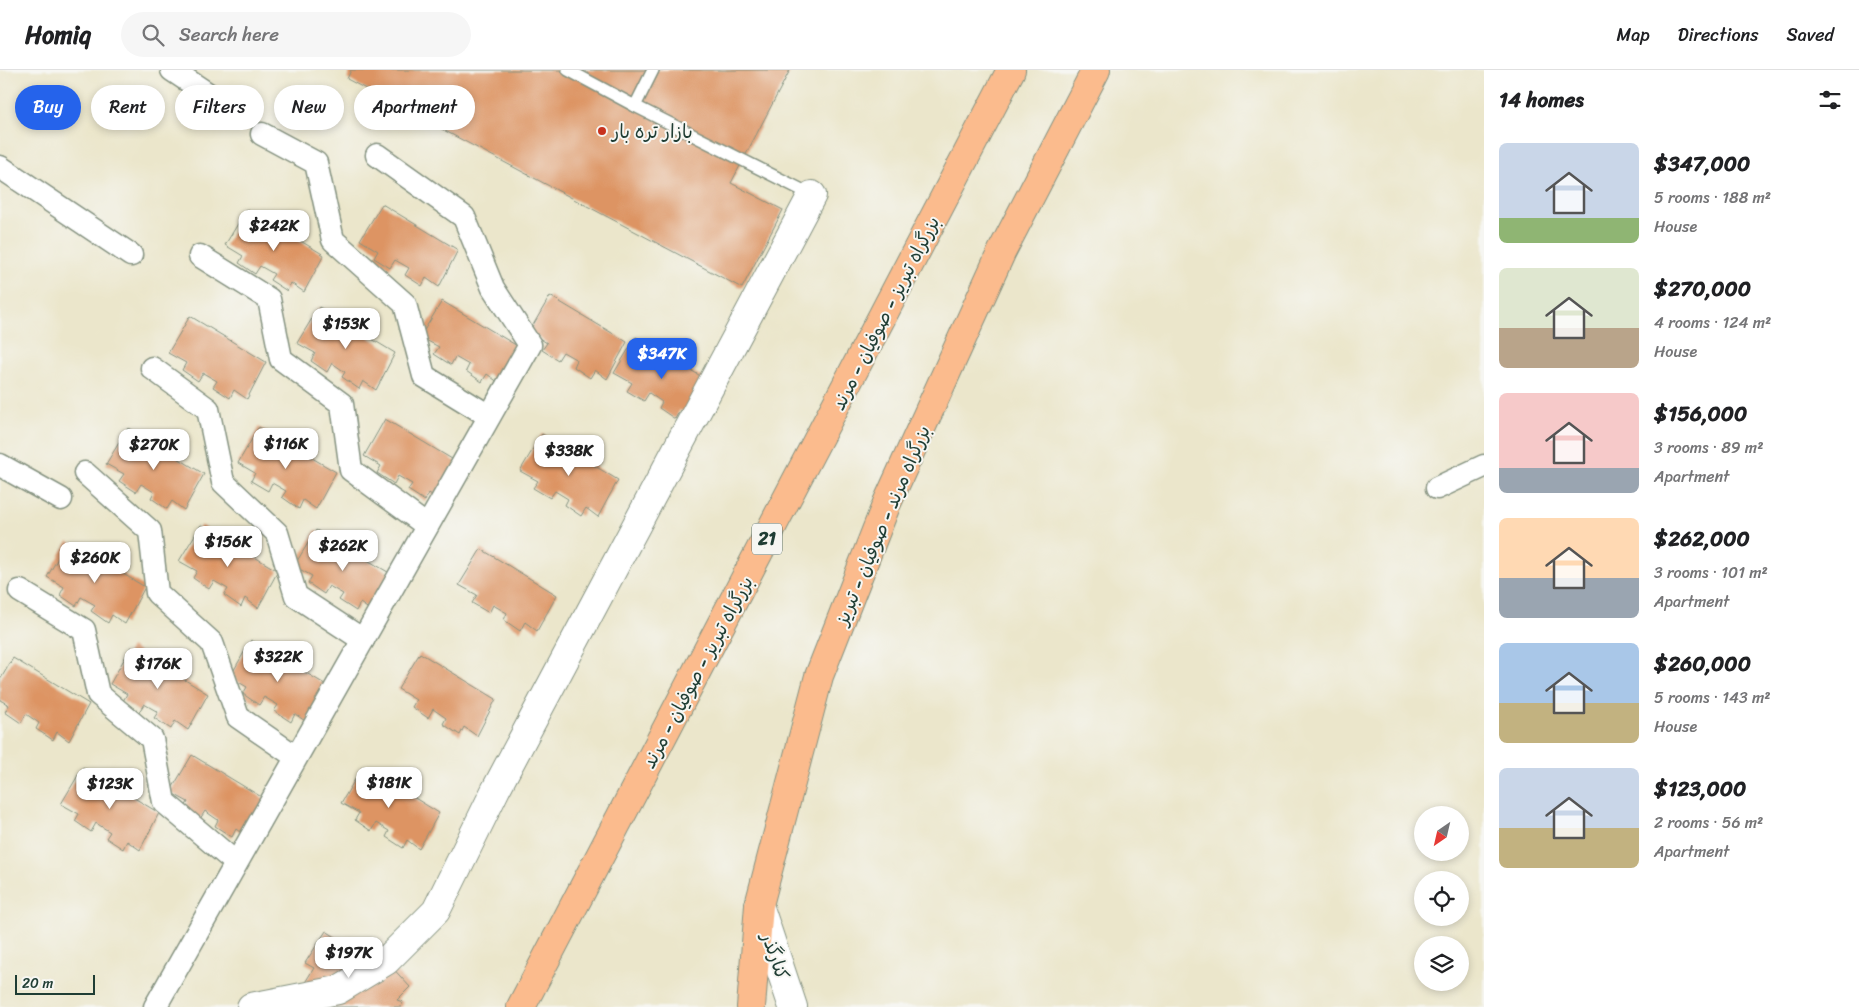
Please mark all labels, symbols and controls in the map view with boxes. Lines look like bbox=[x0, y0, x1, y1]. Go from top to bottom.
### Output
search box bbox=[121, 12, 471, 57]
text: Homiq bbox=[25, 14, 91, 56]
text: Search here bbox=[179, 18, 279, 51]
text: Map bbox=[1617, 19, 1650, 51]
text: Directions bbox=[1678, 19, 1759, 51]
text: Saved bbox=[1787, 19, 1834, 51]
icon: search bbox=[139, 21, 167, 49]
text: 14 homes bbox=[1499, 81, 1584, 119]
chip: Buy bbox=[15, 85, 81, 130]
chip: Rent bbox=[91, 85, 165, 130]
chip: Filters bbox=[175, 85, 264, 130]
chip: New bbox=[274, 85, 344, 130]
chip: Apartment bbox=[354, 85, 475, 130]
icon: filters bbox=[1816, 86, 1844, 114]
place label: بازار تره بار bbox=[610, 115, 693, 148]
marker: بازار تره بار bbox=[596, 125, 608, 137]
text: $347,000 bbox=[1654, 145, 1750, 183]
icon: home bbox=[1539, 163, 1599, 223]
text: 5 rooms · 188 m² bbox=[1654, 183, 1771, 212]
pin: $242K bbox=[239, 210, 309, 252]
street label: بزرگراه تبریز - صوفیان - مرند bbox=[822, 210, 949, 416]
text: $242K bbox=[250, 211, 298, 240]
text: House bbox=[1654, 212, 1697, 241]
text: $270,000 bbox=[1654, 270, 1751, 308]
icon: home bbox=[1539, 288, 1599, 348]
pin: $153K bbox=[311, 308, 381, 350]
text: 4 rooms · 124 m² bbox=[1654, 308, 1771, 337]
text: $153K bbox=[323, 309, 369, 338]
text: House bbox=[1654, 337, 1697, 366]
pin: $347K bbox=[627, 338, 697, 380]
text: $347K bbox=[638, 339, 686, 368]
text: $156,000 bbox=[1654, 395, 1747, 433]
icon: home bbox=[1539, 413, 1599, 473]
street label: بزرگراه مرند - صوفیان - تبریز bbox=[825, 420, 940, 632]
pin: $270K bbox=[119, 428, 189, 471]
pin: $116K bbox=[251, 428, 321, 470]
text: $116K bbox=[264, 429, 308, 458]
text: $270K bbox=[130, 430, 178, 459]
text: 3 rooms · 89 m² bbox=[1654, 433, 1763, 462]
pin: $338K bbox=[534, 434, 604, 477]
text: $338K bbox=[545, 436, 593, 465]
text: Apartment bbox=[1654, 462, 1730, 491]
text: $262,000 bbox=[1654, 520, 1750, 558]
road number: 21 bbox=[752, 524, 782, 554]
pin: $156K bbox=[193, 526, 263, 568]
text: $156K bbox=[205, 527, 251, 556]
pin: $262K bbox=[308, 530, 378, 572]
text: $262K bbox=[319, 531, 367, 560]
icon: home bbox=[1539, 538, 1599, 598]
pin: $260K bbox=[60, 542, 130, 584]
text: $260K bbox=[71, 543, 119, 572]
text: 3 rooms · 101 m² bbox=[1654, 558, 1768, 587]
street label: بزرگراه تبریز - صوفیان - مرند bbox=[632, 570, 762, 775]
text: Apartment bbox=[1654, 587, 1730, 616]
pin: $322K bbox=[243, 640, 313, 683]
text: $322K bbox=[254, 642, 302, 671]
text: $260,000 bbox=[1654, 645, 1751, 683]
pin: $176K bbox=[123, 648, 193, 690]
text: $176K bbox=[135, 649, 181, 678]
icon: home bbox=[1539, 663, 1599, 723]
text: 5 rooms · 143 m² bbox=[1654, 683, 1771, 712]
text: House bbox=[1654, 712, 1697, 741]
pin: $181K bbox=[354, 766, 424, 809]
pin: $123K bbox=[75, 768, 145, 810]
text: $181K bbox=[367, 768, 411, 797]
text: $123K bbox=[87, 769, 133, 798]
text: $123,000 bbox=[1654, 770, 1746, 808]
icon: home bbox=[1539, 788, 1599, 848]
north arrow bbox=[1414, 806, 1469, 861]
map controls bbox=[1414, 806, 1469, 991]
text: 2 rooms · 56 m² bbox=[1654, 808, 1763, 837]
text: Apartment bbox=[1654, 837, 1730, 866]
button: locate bbox=[1414, 871, 1469, 926]
street label: کنارگذر bbox=[751, 926, 799, 984]
pin: $197K bbox=[314, 936, 384, 979]
button: layers bbox=[1414, 936, 1469, 991]
text: $197K bbox=[326, 938, 372, 967]
text: 20 m bbox=[22, 971, 53, 996]
scale bar bbox=[15, 972, 95, 995]

